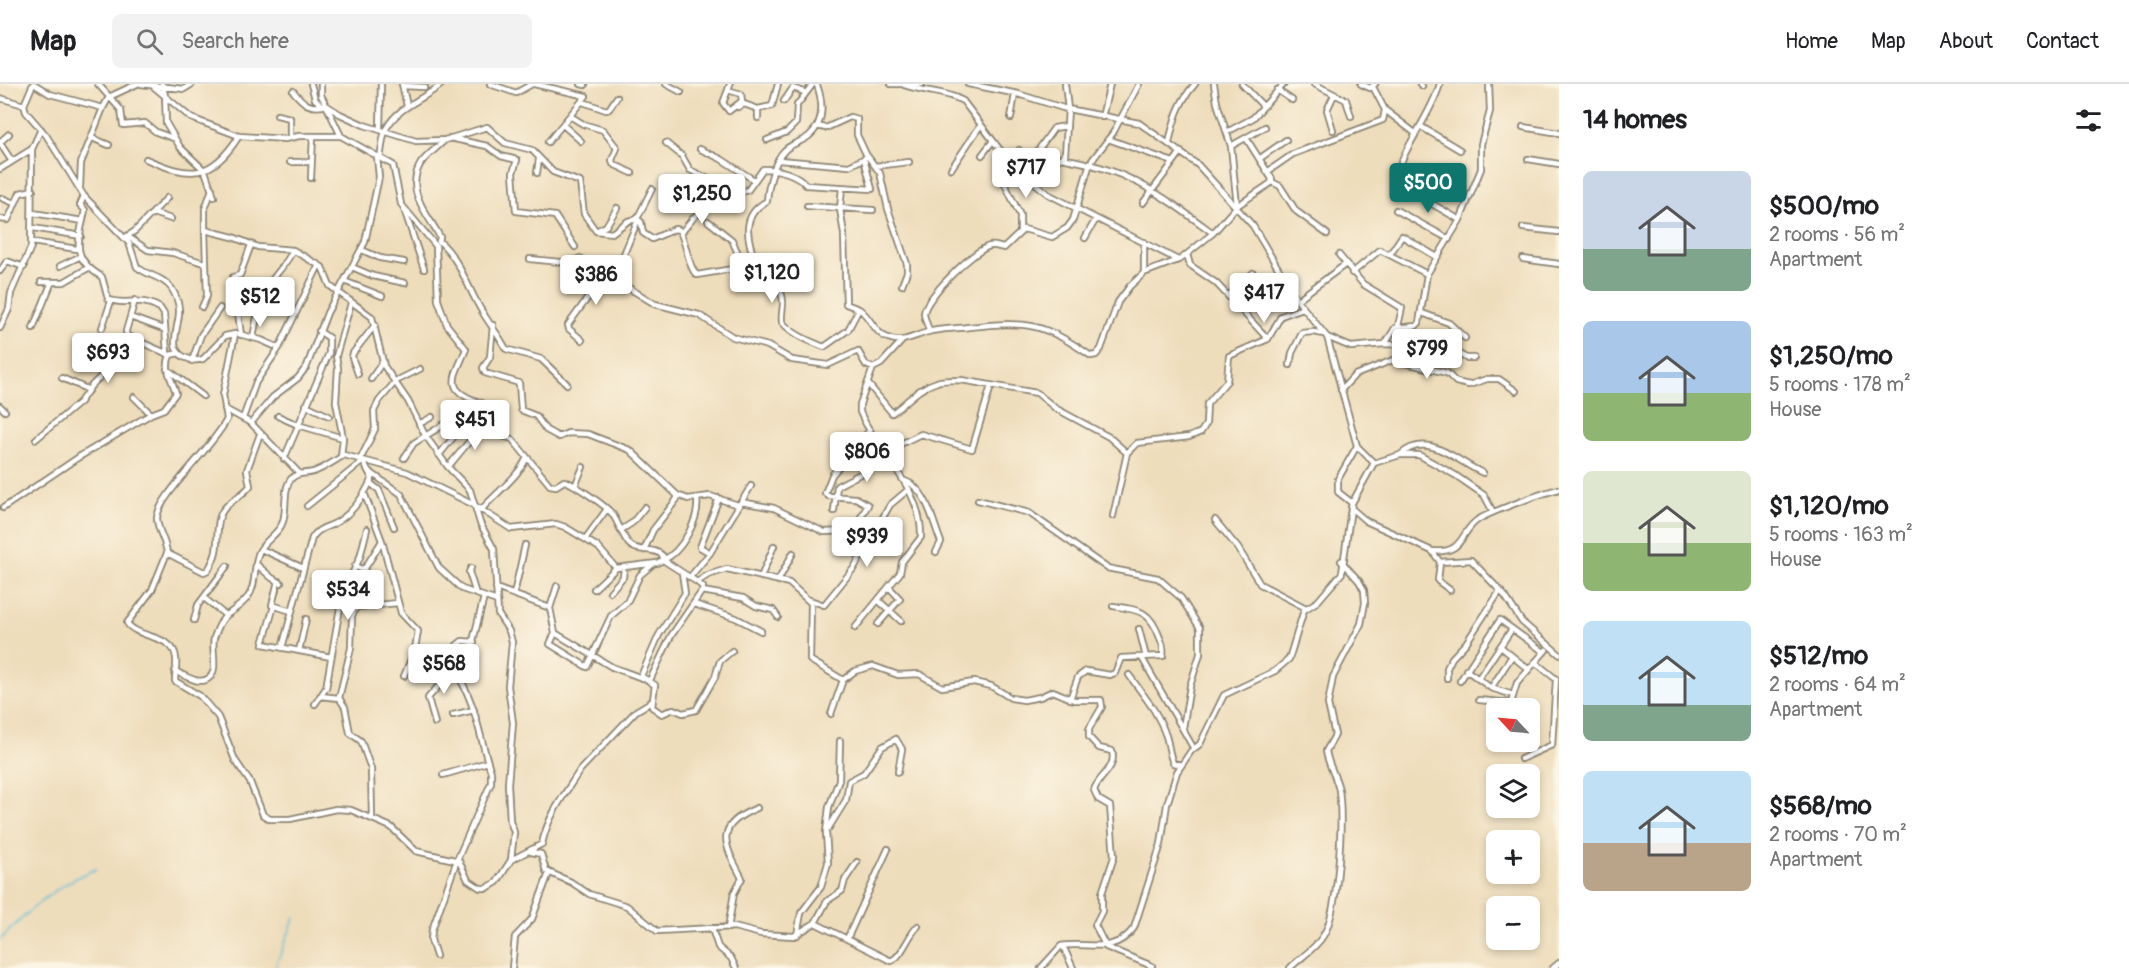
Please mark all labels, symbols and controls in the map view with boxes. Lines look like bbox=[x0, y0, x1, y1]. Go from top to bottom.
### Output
search box bbox=[112, 14, 532, 68]
text: Map bbox=[30, 24, 76, 59]
icon: search bbox=[133, 25, 166, 58]
text: Search here bbox=[181, 27, 289, 55]
text: Home bbox=[1785, 28, 1838, 55]
text: Map bbox=[1871, 28, 1906, 55]
text: About bbox=[1939, 28, 1993, 55]
text: Contact bbox=[2026, 28, 2099, 55]
text: 14 homes bbox=[1583, 104, 1687, 136]
icon: filters bbox=[2072, 104, 2105, 137]
pin: $717 bbox=[990, 148, 1062, 199]
text: $717 bbox=[1006, 155, 1046, 180]
pin: $500 bbox=[1392, 163, 1464, 214]
text: $500 bbox=[1404, 170, 1453, 195]
pin: $1,250 bbox=[653, 174, 751, 225]
text: $1,250 bbox=[672, 181, 732, 206]
text: $500/mo bbox=[1769, 190, 1879, 222]
icon: home bbox=[1631, 195, 1703, 267]
text: 2 rooms · 56 m² bbox=[1769, 222, 1905, 247]
text: Apartment bbox=[1769, 247, 1862, 272]
pin: $1,120 bbox=[723, 253, 821, 304]
pin: $386 bbox=[560, 255, 632, 306]
text: $1,120 bbox=[744, 260, 800, 285]
text: $386 bbox=[574, 262, 618, 287]
pin: $417 bbox=[1228, 273, 1300, 324]
pin: $512 bbox=[224, 277, 296, 328]
text: $417 bbox=[1244, 280, 1284, 305]
text: $512 bbox=[240, 284, 280, 309]
pin: $799 bbox=[1391, 329, 1463, 380]
pin: $693 bbox=[72, 333, 144, 384]
text: $799 bbox=[1406, 336, 1448, 361]
text: $693 bbox=[86, 340, 130, 365]
text: $1,250/mo bbox=[1769, 340, 1893, 372]
icon: home bbox=[1631, 345, 1703, 417]
text: 5 rooms · 178 m² bbox=[1769, 372, 1911, 397]
text: House bbox=[1769, 397, 1821, 422]
pin: $451 bbox=[439, 400, 511, 451]
text: $451 bbox=[454, 407, 496, 432]
pin: $806 bbox=[831, 432, 903, 483]
text: $806 bbox=[844, 439, 890, 464]
text: $1,120/mo bbox=[1769, 490, 1889, 522]
icon: home bbox=[1631, 495, 1703, 567]
pin: $939 bbox=[831, 517, 903, 568]
text: 5 rooms · 163 m² bbox=[1769, 522, 1913, 547]
text: $939 bbox=[846, 524, 888, 549]
text: House bbox=[1769, 547, 1821, 572]
pin: $534 bbox=[312, 570, 384, 621]
text: $534 bbox=[326, 577, 370, 602]
text: $512/mo bbox=[1769, 640, 1868, 672]
pin: $568 bbox=[408, 644, 480, 695]
icon: home bbox=[1631, 645, 1703, 717]
text: $568 bbox=[422, 651, 466, 676]
text: 2 rooms · 64 m² bbox=[1769, 672, 1906, 697]
text: Apartment bbox=[1769, 697, 1862, 722]
north arrow bbox=[1486, 698, 1540, 752]
map controls bbox=[1486, 698, 1540, 950]
button: layers bbox=[1486, 764, 1540, 818]
text: $568/mo bbox=[1769, 790, 1872, 822]
icon: home bbox=[1631, 795, 1703, 867]
text: 2 rooms · 70 m² bbox=[1769, 822, 1907, 847]
button: + bbox=[1486, 830, 1540, 884]
text: Apartment bbox=[1769, 847, 1862, 872]
button: − bbox=[1486, 896, 1540, 950]

